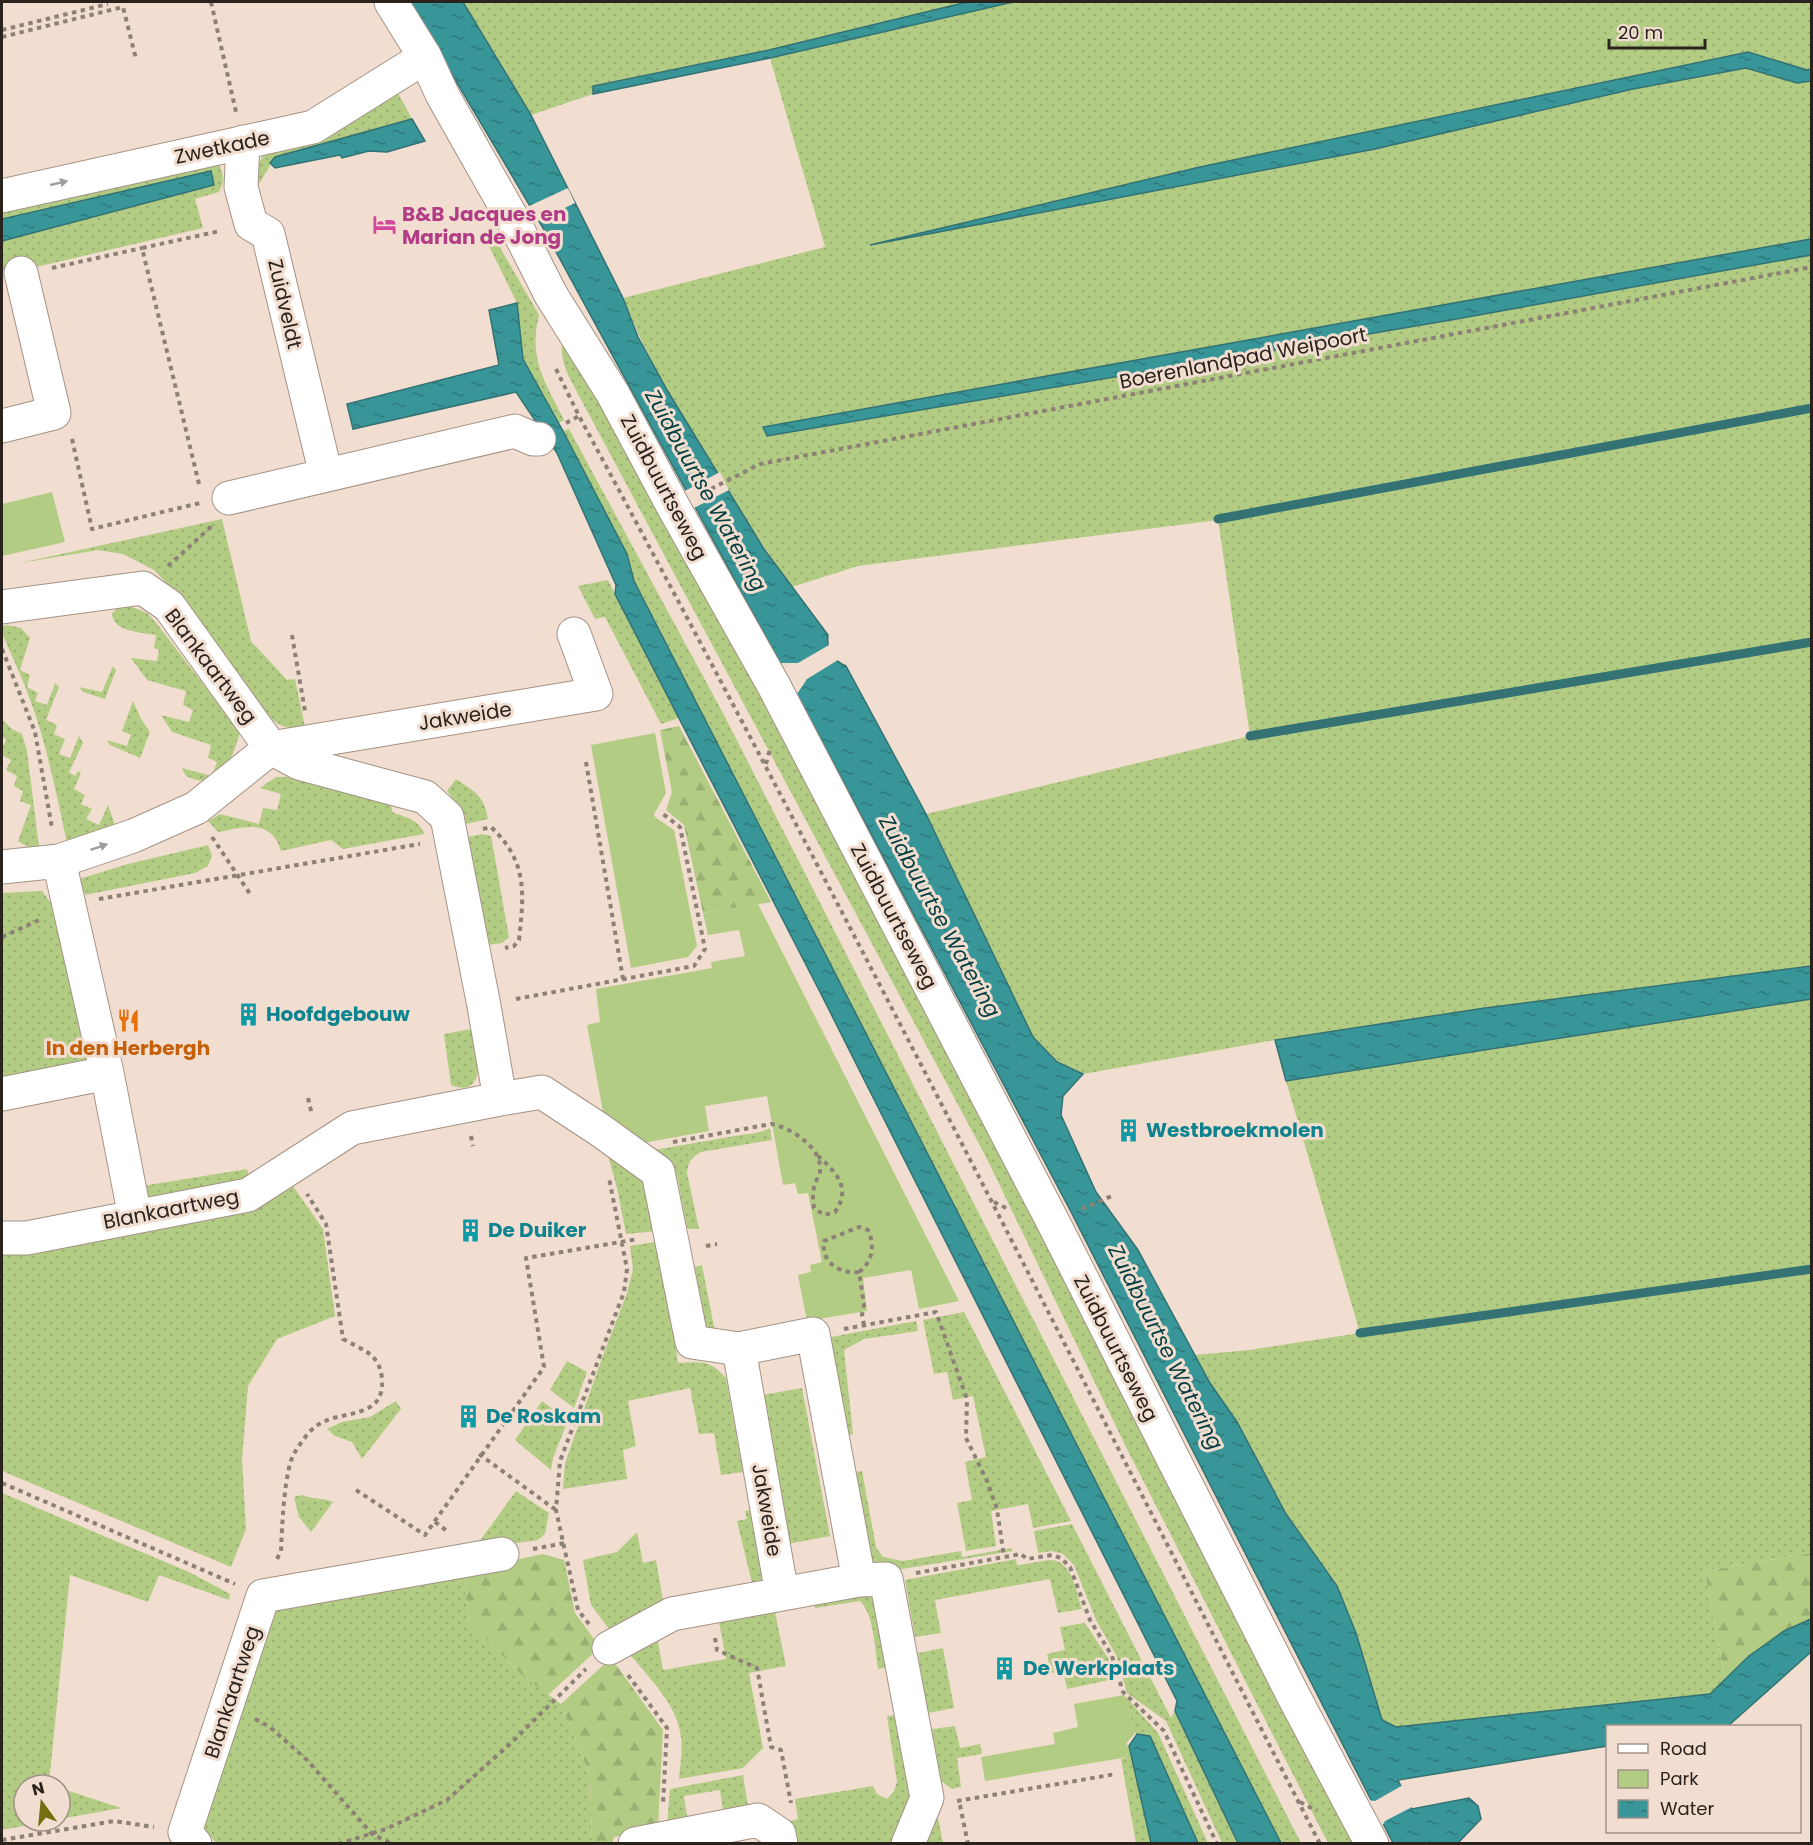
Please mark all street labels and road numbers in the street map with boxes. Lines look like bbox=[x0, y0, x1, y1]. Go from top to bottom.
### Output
street label: Zwetkade bbox=[172, 123, 272, 171]
street label: Zuidveldt bbox=[261, 256, 309, 352]
street label: Boerenlandpad Weipoort bbox=[1117, 320, 1369, 396]
street label: Zuidbuurtseweg bbox=[614, 409, 714, 565]
street label: Blankaartweg bbox=[158, 603, 264, 729]
street label: Jakweide bbox=[416, 695, 514, 737]
street label: Zuidbuurtseweg bbox=[844, 838, 944, 994]
street label: Blankaartweg bbox=[101, 1182, 241, 1236]
street label: Zuidbuurtseweg bbox=[1067, 1270, 1165, 1426]
street label: Jakweide bbox=[745, 1461, 789, 1559]
street label: Blankaartweg bbox=[197, 1622, 267, 1762]

